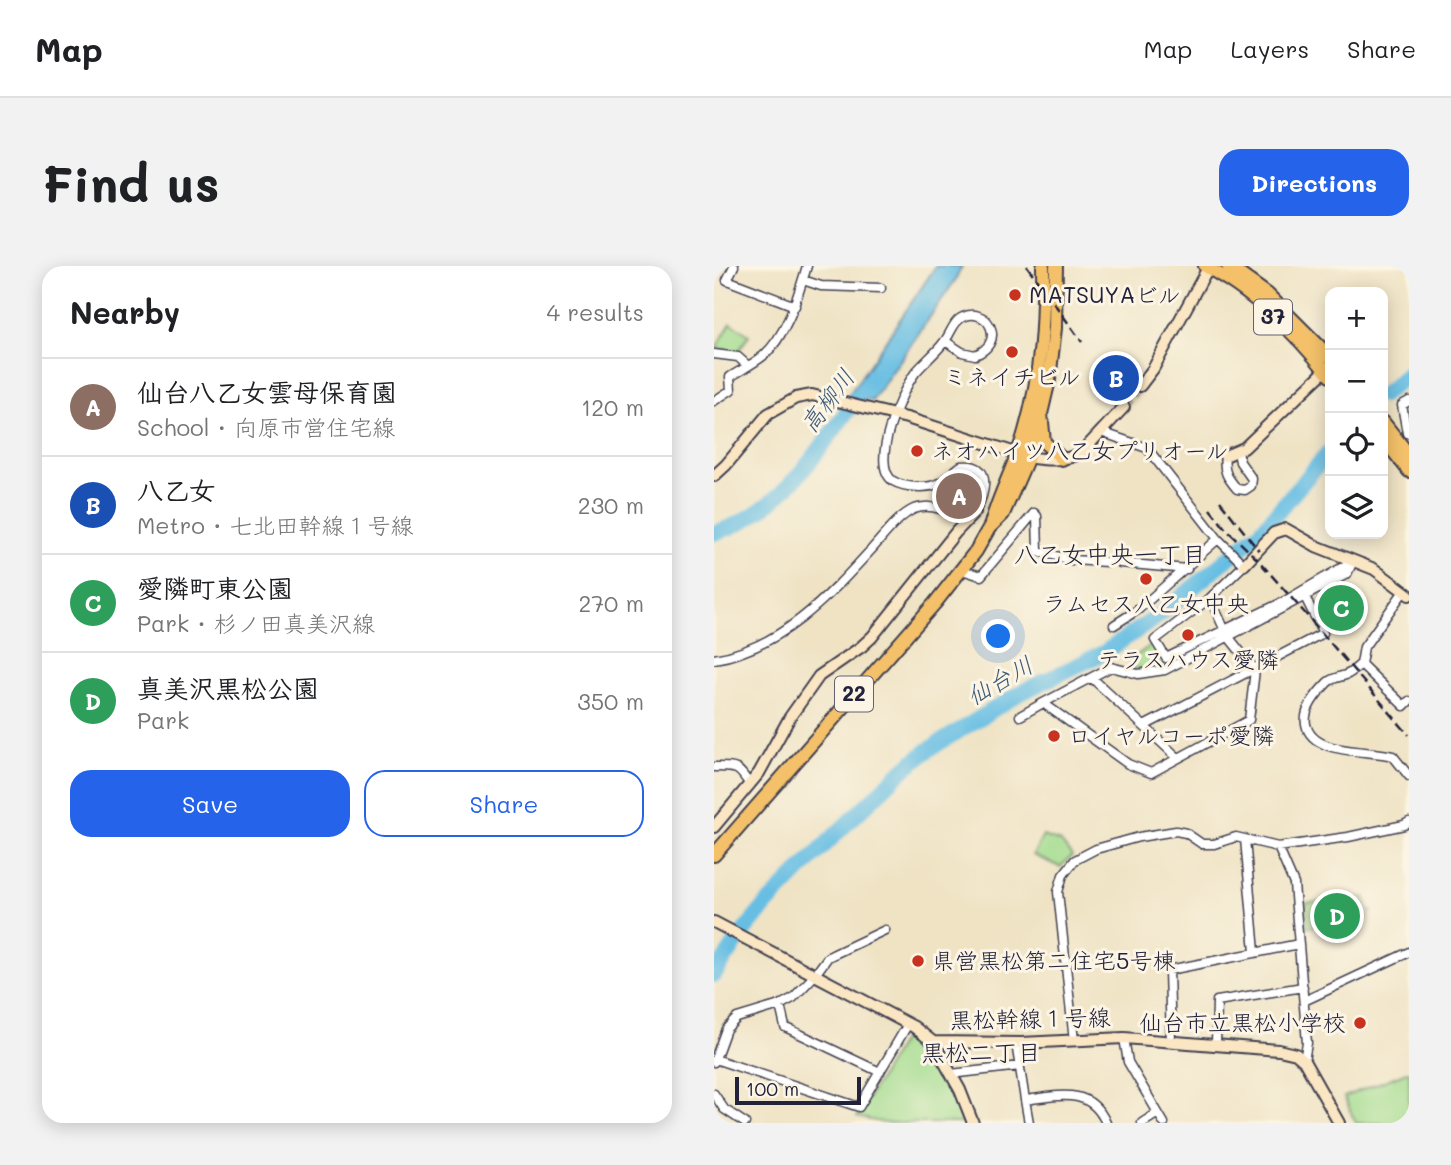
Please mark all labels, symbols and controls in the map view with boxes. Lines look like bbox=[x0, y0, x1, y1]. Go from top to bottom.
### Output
text: Map bbox=[35, 27, 103, 70]
text: Map bbox=[1144, 33, 1192, 64]
text: Layers bbox=[1230, 33, 1309, 64]
text: Share bbox=[1347, 33, 1416, 64]
button: Directions bbox=[1219, 149, 1409, 216]
text: Find us bbox=[42, 151, 220, 214]
place label: MATSUYAビル bbox=[1029, 279, 1181, 309]
marker: MATSUYAビル bbox=[1007, 287, 1023, 303]
map controls bbox=[1325, 287, 1388, 539]
button: + bbox=[1325, 287, 1388, 350]
text: Nearby bbox=[70, 292, 180, 332]
text: 4 results bbox=[547, 297, 644, 327]
road number: 37 bbox=[1254, 300, 1292, 334]
marker: ミネイチビル bbox=[1004, 344, 1020, 360]
button: − bbox=[1325, 350, 1388, 413]
pin: B bbox=[1093, 352, 1139, 404]
place label: ミネイチビル bbox=[943, 361, 1081, 391]
water label: 高柳川 bbox=[793, 362, 861, 438]
text: 仙台八乙女雲母保育園 bbox=[137, 375, 397, 409]
text: A bbox=[85, 392, 101, 422]
text: 120 m bbox=[581, 392, 644, 422]
text: School · 向原市営住宅線 bbox=[137, 412, 395, 442]
button: locate bbox=[1325, 413, 1388, 476]
place label: ネオハイツ八乙女プリオール bbox=[931, 435, 1229, 465]
marker: ネオハイツ八乙女プリオール bbox=[909, 443, 925, 459]
pin: A bbox=[936, 470, 982, 522]
text: 八乙女 bbox=[137, 473, 215, 507]
button: layers bbox=[1325, 476, 1388, 539]
text: B bbox=[85, 490, 101, 520]
text: 230 m bbox=[578, 490, 644, 520]
text: Metro · 七北田幹線１号線 bbox=[137, 510, 414, 540]
district label: 八乙女中央一丁目 bbox=[1014, 538, 1206, 569]
text: 愛隣町東公園 bbox=[137, 571, 293, 605]
marker: ラムセス八乙女中央 bbox=[1138, 571, 1154, 587]
pin: C bbox=[1318, 582, 1364, 634]
text: C bbox=[84, 588, 102, 618]
text: 270 m bbox=[579, 588, 644, 618]
place label: ラムセス八乙女中央 bbox=[1043, 588, 1249, 618]
text: Park · 杉ノ田真美沢線 bbox=[137, 608, 375, 638]
your location bbox=[981, 619, 1015, 653]
marker: テラスハウス愛隣 bbox=[1180, 627, 1196, 643]
place label: テラスハウス愛隣 bbox=[1097, 644, 1279, 674]
water label: 仙台川 bbox=[960, 648, 1038, 711]
text: 真美沢黒松公園 bbox=[137, 671, 319, 705]
road number: 22 bbox=[835, 676, 873, 712]
text: D bbox=[85, 686, 101, 716]
text: 350 m bbox=[577, 686, 644, 716]
text: Park bbox=[137, 705, 189, 735]
place label: ロイヤルコーポ愛隣 bbox=[1068, 720, 1275, 750]
marker: ロイヤルコーポ愛隣 bbox=[1046, 728, 1062, 744]
button: Save bbox=[70, 770, 350, 837]
button: Share bbox=[364, 770, 644, 837]
pin: D bbox=[1314, 890, 1360, 942]
place label: 県営黒松第二住宅5号棟 bbox=[932, 945, 1175, 975]
marker: 県営黒松第二住宅5号棟 bbox=[910, 953, 926, 969]
street label: 黒松幹線１号線 bbox=[949, 1002, 1111, 1034]
place label: 仙台市立黒松小学校 bbox=[1139, 1007, 1346, 1037]
marker: 仙台市立黒松小学校 bbox=[1352, 1015, 1368, 1031]
district label: 黒松二丁目 bbox=[921, 1036, 1041, 1067]
scale bar bbox=[735, 1074, 861, 1106]
text: 100 m bbox=[746, 1076, 799, 1101]

